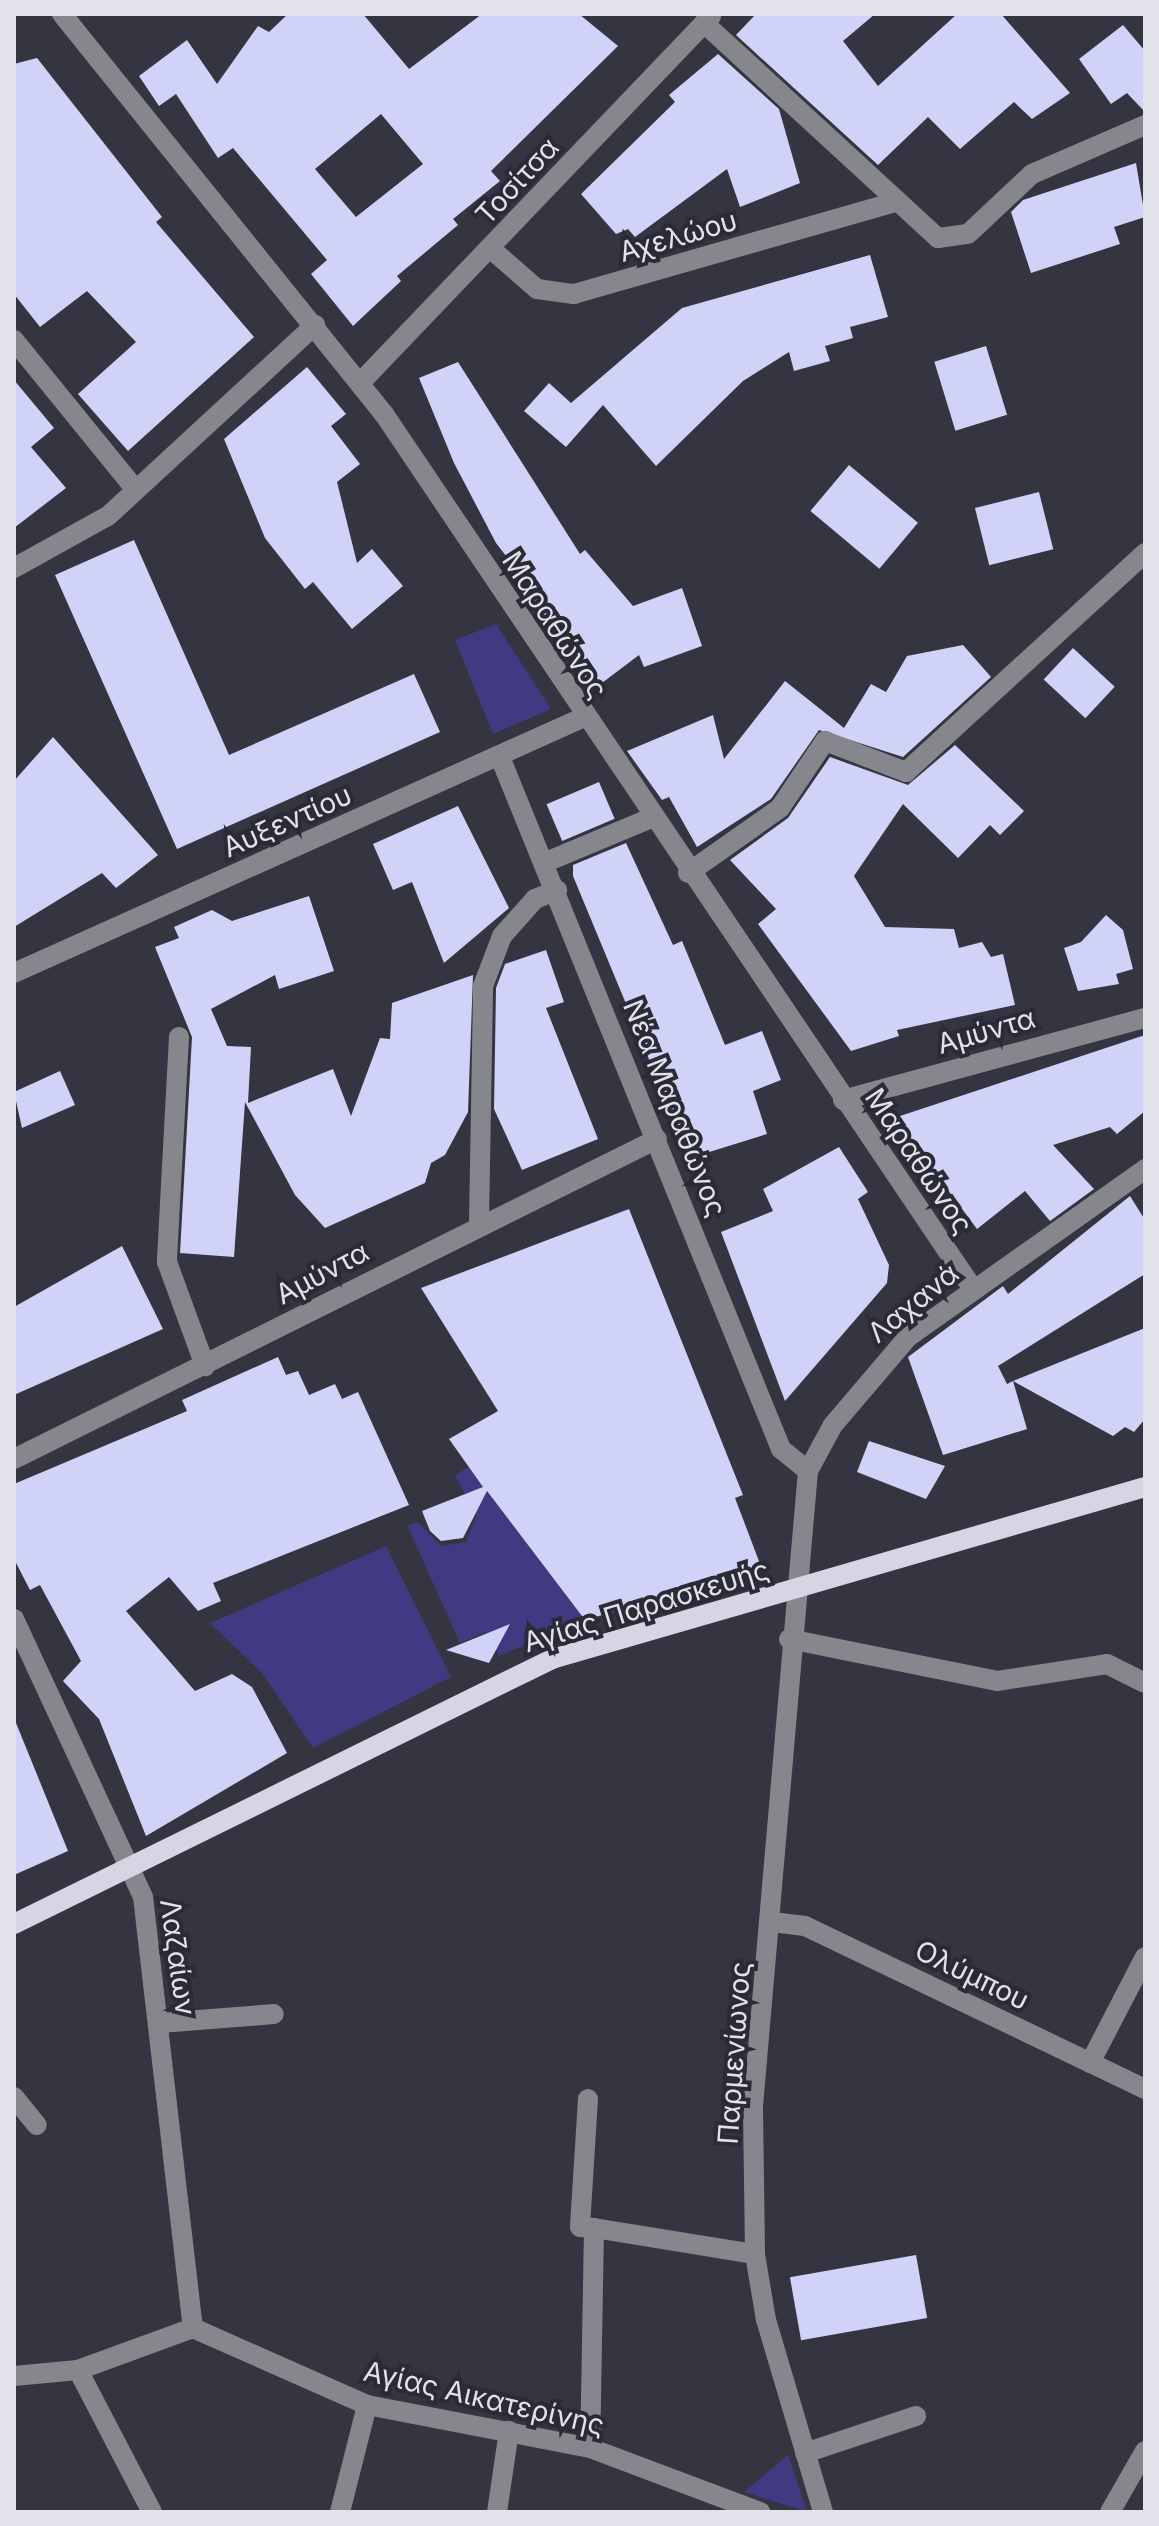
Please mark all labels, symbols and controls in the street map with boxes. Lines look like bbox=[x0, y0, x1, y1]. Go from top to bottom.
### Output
street label: Τοσίτσα bbox=[469, 131, 565, 231]
street label: Αχελώου bbox=[615, 203, 741, 269]
street label: Μαραθώνος bbox=[495, 545, 615, 705]
street label: Αυξεντίου bbox=[217, 778, 357, 864]
street label: Νέα Μαραθώνος bbox=[616, 995, 734, 1221]
street label: Αμύντα bbox=[933, 1001, 1039, 1061]
street label: Μαραθώνος bbox=[858, 1082, 980, 1240]
street label: Αμύντα bbox=[270, 1235, 374, 1311]
street label: Λαχανά bbox=[861, 1256, 965, 1350]
street label: Αγίας Παρασκευής bbox=[519, 1553, 773, 1659]
street label: Λαζαίων bbox=[153, 1897, 203, 2017]
street label: Ολύμπου bbox=[910, 1933, 1034, 2017]
street label: Παρμενίωνος bbox=[711, 1960, 757, 2146]
street label: Αγίας Αικατερίνης bbox=[360, 2354, 608, 2442]

